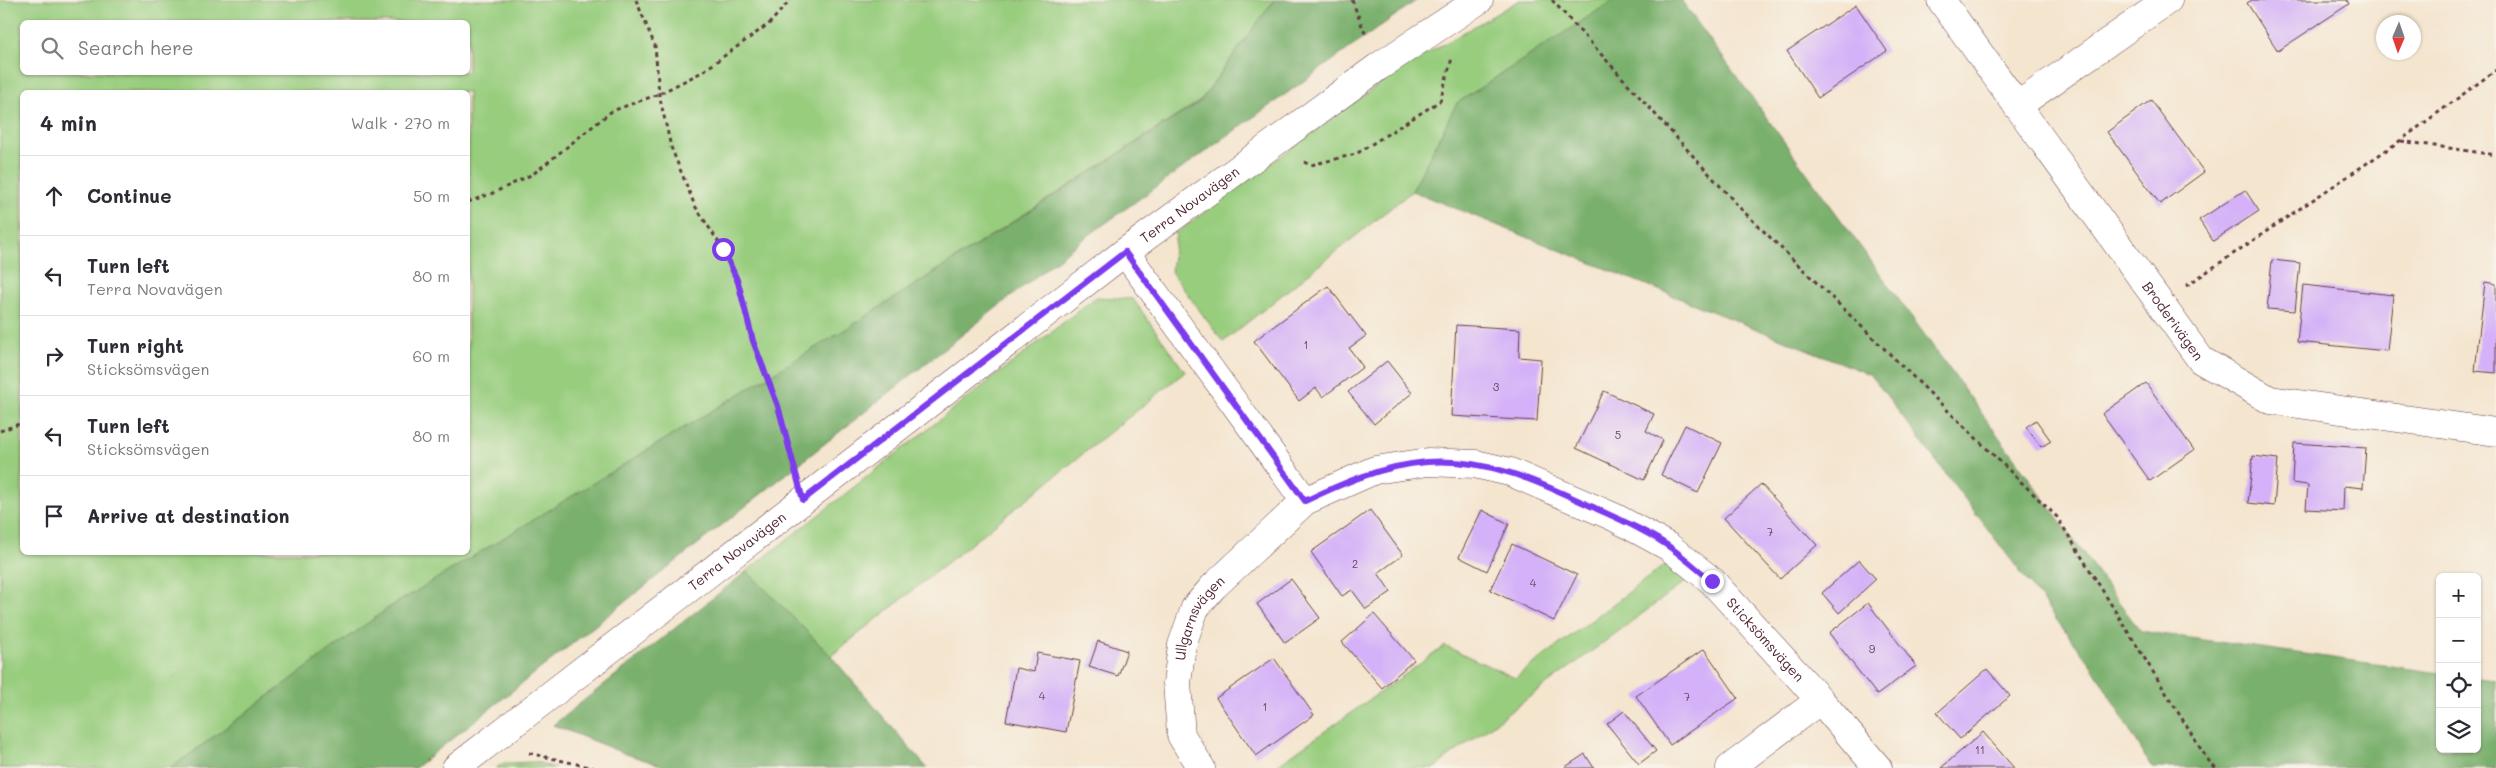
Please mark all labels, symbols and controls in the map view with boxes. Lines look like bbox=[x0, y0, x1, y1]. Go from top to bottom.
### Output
north arrow bbox=[2376, 15, 2421, 60]
search box bbox=[20, 20, 470, 75]
icon: search bbox=[38, 34, 66, 62]
text: Search here bbox=[78, 35, 194, 60]
text: 4 min bbox=[40, 109, 97, 136]
text: Walk · 270 m bbox=[351, 112, 450, 133]
street label: Terra Novavägen bbox=[1136, 162, 1243, 247]
icon: ahead bbox=[40, 182, 68, 210]
text: Continue bbox=[87, 183, 172, 208]
text: 50 m bbox=[413, 185, 450, 206]
route start bbox=[712, 238, 735, 261]
text: Turn left bbox=[87, 253, 170, 278]
icon: left bbox=[40, 262, 68, 290]
text: 80 m bbox=[413, 265, 450, 286]
street label: Broderivägen bbox=[2138, 277, 2208, 364]
text: Terra Novavägen bbox=[87, 278, 223, 299]
text: Turn right bbox=[87, 333, 184, 358]
house number: 1 bbox=[1304, 337, 1308, 352]
icon: right bbox=[40, 342, 68, 370]
text: 60 m bbox=[413, 345, 450, 366]
text: Sticksömsvägen bbox=[87, 358, 209, 379]
house number: 3 bbox=[1493, 379, 1500, 394]
text: Turn left bbox=[87, 413, 170, 438]
icon: left bbox=[40, 422, 68, 450]
text: 80 m bbox=[413, 425, 450, 446]
house number: 5 bbox=[1615, 427, 1621, 442]
text: Sticksömsvägen bbox=[87, 438, 209, 459]
icon: arrive bbox=[40, 502, 68, 530]
text: Arrive at destination bbox=[87, 503, 290, 528]
street label: Terra Novavägen bbox=[684, 507, 790, 595]
house number: 7 bbox=[1767, 524, 1773, 539]
house number: 2 bbox=[1352, 556, 1358, 571]
route end bbox=[1701, 570, 1724, 593]
street label: Ullgarnsvägen bbox=[1170, 571, 1228, 662]
map controls bbox=[2436, 573, 2481, 753]
button: + bbox=[2436, 573, 2481, 618]
house number: 4 bbox=[1530, 575, 1537, 590]
street label: Sticksömsvägen bbox=[1723, 593, 1809, 685]
button: − bbox=[2436, 618, 2481, 663]
house number: 9 bbox=[1869, 641, 1876, 656]
button: locate bbox=[2436, 663, 2481, 708]
house number: 4 bbox=[1039, 688, 1046, 703]
house number: 7 bbox=[1684, 689, 1690, 704]
house number: 1 bbox=[1263, 699, 1267, 714]
button: layers bbox=[2436, 708, 2481, 753]
house number: 11 bbox=[1975, 742, 1985, 757]

